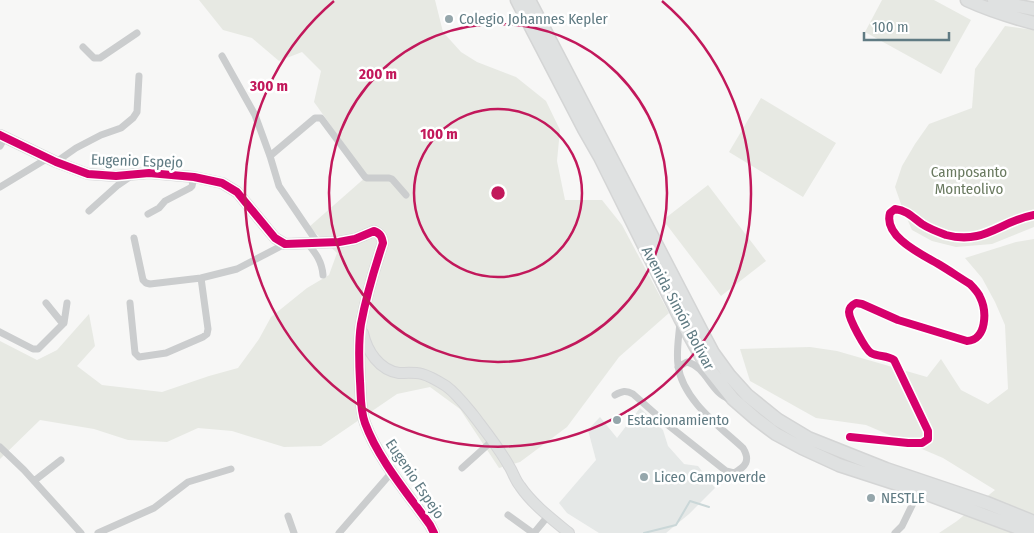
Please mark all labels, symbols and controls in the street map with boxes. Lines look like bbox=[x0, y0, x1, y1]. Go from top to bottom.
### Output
place label: Colegio Johannes Kepler bbox=[459, 10, 609, 28]
scale bar bbox=[864, 10, 949, 42]
marker: Colegio Johannes Kepler bbox=[443, 13, 455, 25]
text: 100 m bbox=[872, 18, 909, 36]
text: 200 m bbox=[358, 65, 397, 83]
text: 300 m bbox=[249, 77, 288, 95]
text: 100 m bbox=[420, 125, 458, 143]
street label: Eugenio Espejo bbox=[91, 150, 184, 172]
park label: Camposanto Monteolivo bbox=[931, 163, 1007, 198]
centre of rings bbox=[489, 184, 507, 202]
street label: Avenida Simón Bolívar bbox=[638, 243, 719, 374]
place label: Estacionamiento bbox=[627, 411, 729, 429]
marker: Estacionamiento bbox=[611, 414, 623, 426]
street label: Eugenio Espejo bbox=[382, 436, 448, 522]
place label: Liceo Campoverde bbox=[654, 468, 766, 486]
marker: Liceo Campoverde bbox=[638, 471, 650, 483]
place label: NESTLE bbox=[881, 489, 925, 507]
marker: NESTLE bbox=[865, 492, 877, 504]

